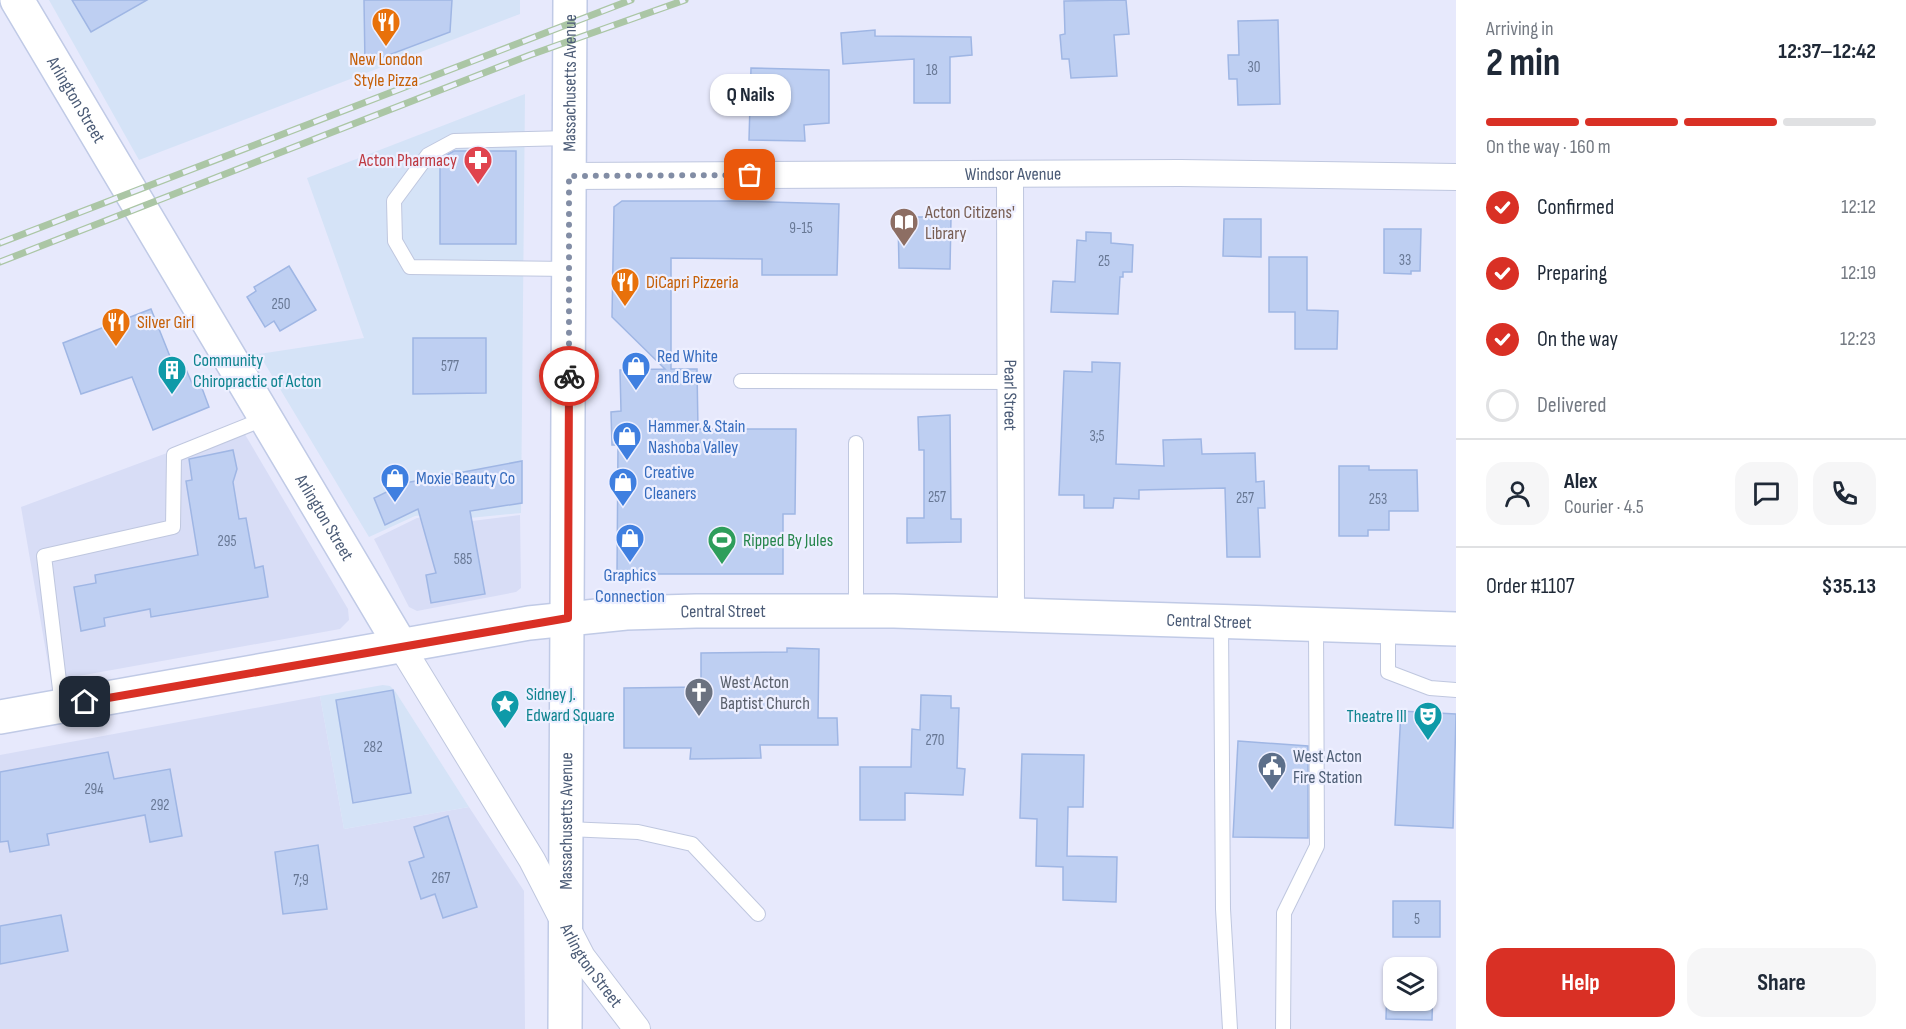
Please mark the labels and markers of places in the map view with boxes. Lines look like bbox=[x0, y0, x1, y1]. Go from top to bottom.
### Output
restaurant icon: New London Style Pizza bbox=[370, 6, 402, 48]
place label: New London Style Pizza bbox=[349, 49, 423, 91]
callout: Q Nails bbox=[710, 73, 790, 115]
pharmacy icon: Acton Pharmacy bbox=[462, 144, 494, 186]
pin bbox=[724, 149, 775, 200]
place label: Acton Pharmacy bbox=[358, 150, 457, 171]
place label: Acton Citizens' Library bbox=[924, 202, 1015, 244]
library icon: Acton Citizens' Library bbox=[888, 206, 920, 248]
restaurant icon: DiCapri Pizzeria bbox=[609, 266, 641, 308]
place label: DiCapri Pizzeria bbox=[646, 272, 739, 293]
restaurant icon: Silver Girl bbox=[100, 306, 132, 348]
place label: Silver Girl bbox=[137, 312, 194, 333]
place label: Red White and Brew bbox=[657, 346, 718, 388]
place label: Community Chiropractic of Acton bbox=[193, 350, 321, 392]
shop icon: Red White and Brew bbox=[620, 350, 652, 392]
building icon: Community Chiropractic of Acton bbox=[156, 354, 188, 396]
place label: Hammer & Stain Nashoba Valley bbox=[648, 416, 746, 458]
shop icon: Hammer & Stain Nashoba Valley bbox=[611, 420, 643, 462]
shop icon: Moxie Beauty Co bbox=[379, 462, 411, 504]
place label: Creative Cleaners bbox=[644, 462, 697, 504]
shop icon: Creative Cleaners bbox=[607, 466, 639, 508]
place label: Moxie Beauty Co bbox=[416, 468, 515, 489]
shop icon: Graphics Connection bbox=[614, 522, 646, 564]
sports icon: Ripped By Jules bbox=[706, 524, 738, 566]
place label: Ripped By Jules bbox=[743, 530, 833, 551]
place label: Graphics Connection bbox=[595, 565, 665, 607]
place label: West Acton Baptist Church bbox=[720, 672, 810, 714]
pin bbox=[59, 676, 110, 727]
church icon: West Acton Baptist Church bbox=[683, 676, 715, 718]
place label: Sidney J. Edward Square bbox=[526, 684, 615, 726]
place icon: Sidney J. Edward Square bbox=[489, 688, 521, 730]
theatre icon: Theatre III bbox=[1412, 700, 1444, 742]
place label: Theatre III bbox=[1347, 706, 1407, 727]
place label: West Acton Fire Station bbox=[1293, 746, 1362, 788]
public building icon: West Acton Fire Station bbox=[1256, 750, 1288, 792]

